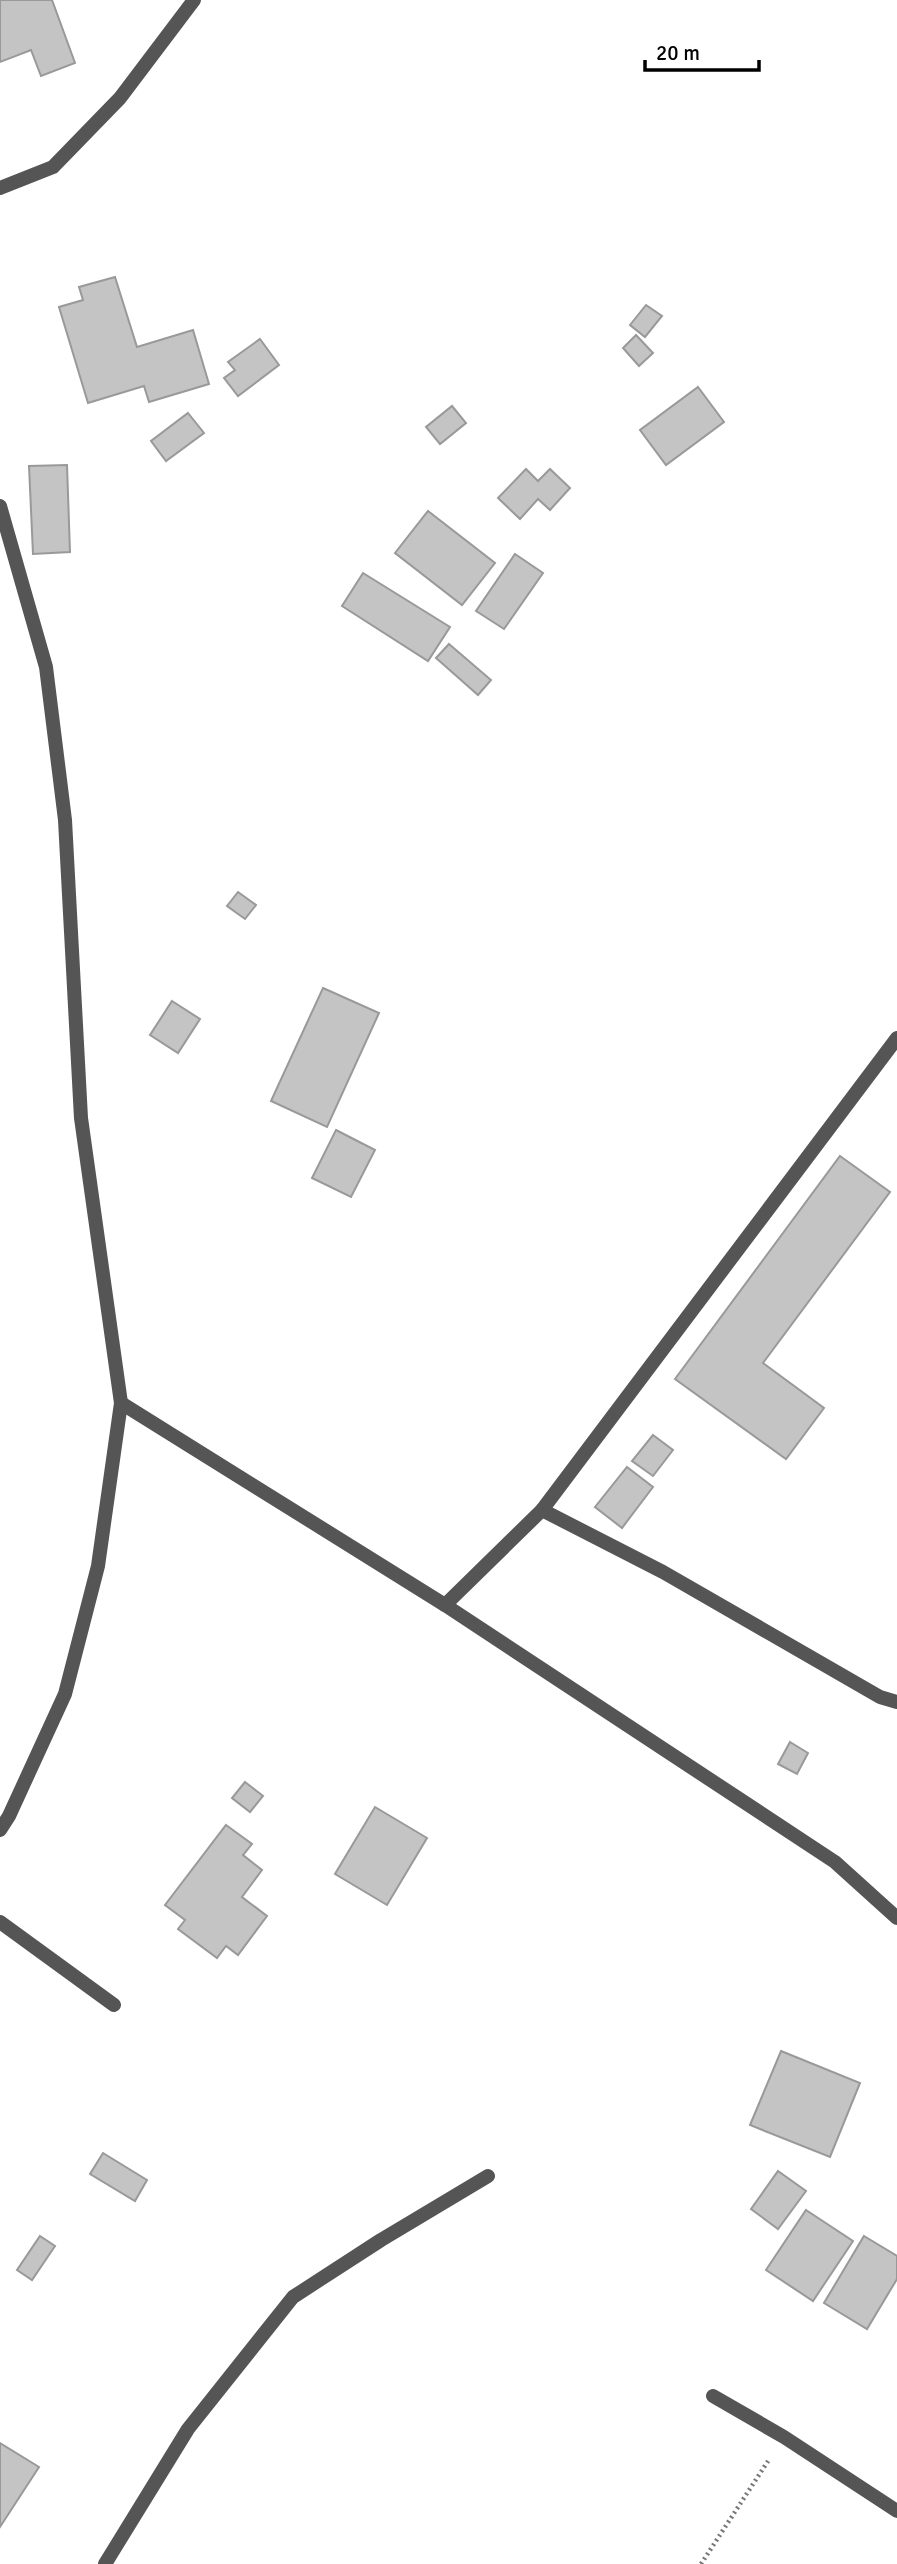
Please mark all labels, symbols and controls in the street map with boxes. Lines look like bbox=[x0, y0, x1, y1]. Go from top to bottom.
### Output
scale bar bbox=[645, 28, 759, 72]
text: 20 m bbox=[656, 40, 700, 66]

